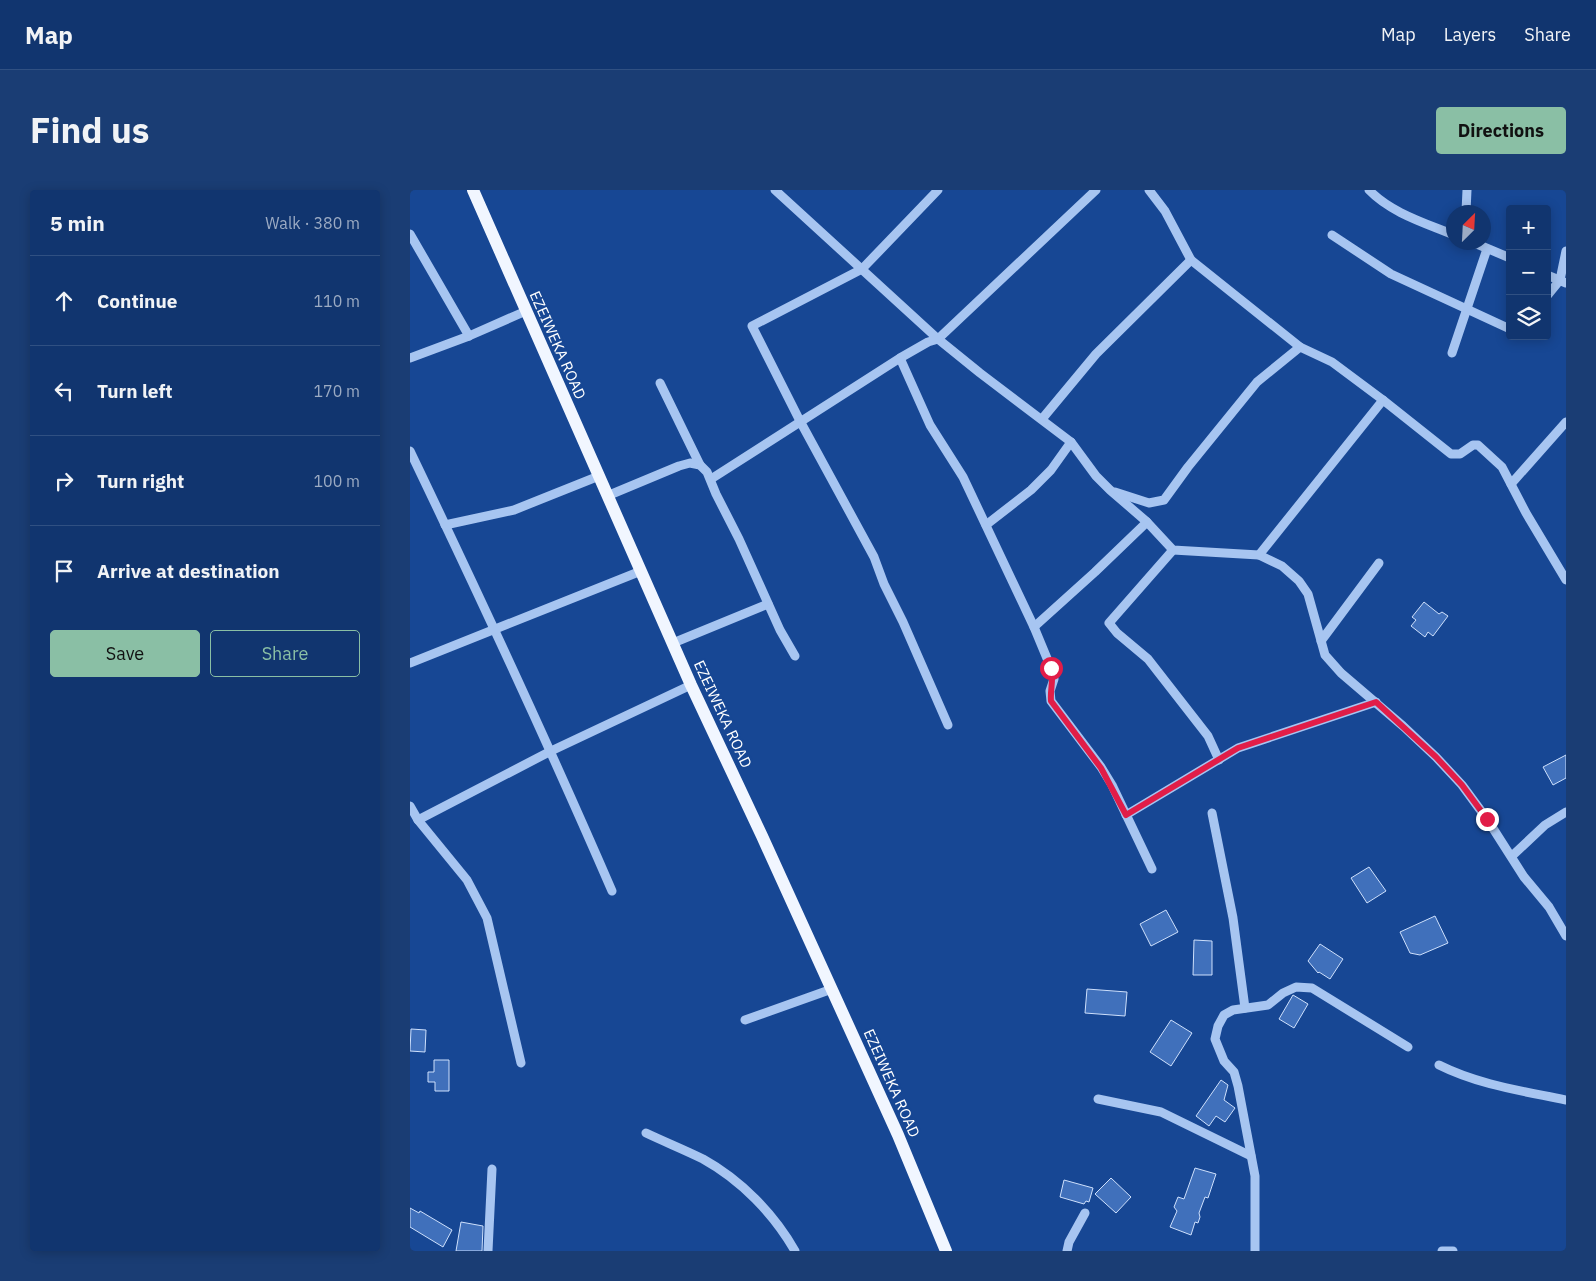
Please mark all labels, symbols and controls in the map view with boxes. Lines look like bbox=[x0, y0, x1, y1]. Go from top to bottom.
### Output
text: Map bbox=[25, 19, 73, 51]
text: Map bbox=[1381, 23, 1416, 46]
text: Layers bbox=[1444, 23, 1496, 46]
text: Share bbox=[1524, 23, 1571, 46]
text: Find us bbox=[30, 107, 149, 153]
button: Directions bbox=[1436, 107, 1566, 154]
north arrow bbox=[1446, 205, 1491, 250]
map controls bbox=[1506, 205, 1551, 340]
button: + bbox=[1506, 205, 1551, 250]
text: 5 min bbox=[50, 209, 105, 237]
text: Walk · 380 m bbox=[265, 213, 360, 233]
button: − bbox=[1506, 250, 1551, 295]
icon: ahead bbox=[50, 287, 78, 315]
street label: EZEIWEKA ROAD bbox=[526, 288, 590, 402]
text: Continue bbox=[97, 289, 177, 313]
text: 110 m bbox=[313, 291, 360, 311]
button: layers bbox=[1506, 295, 1551, 340]
icon: left bbox=[50, 377, 78, 405]
text: Turn left bbox=[97, 379, 173, 403]
text: 170 m bbox=[313, 381, 360, 401]
icon: right bbox=[50, 467, 78, 495]
text: Turn right bbox=[97, 469, 184, 493]
text: 100 m bbox=[313, 471, 360, 491]
icon: arrive bbox=[50, 557, 78, 585]
text: Arrive at destination bbox=[97, 559, 280, 583]
button: Save bbox=[50, 630, 200, 677]
button: Share bbox=[210, 630, 360, 677]
street label: EZEIWEKA ROAD bbox=[690, 657, 756, 771]
route start bbox=[1040, 657, 1063, 680]
route end bbox=[1476, 808, 1499, 831]
street label: EZEIWEKA ROAD bbox=[860, 1026, 924, 1140]

